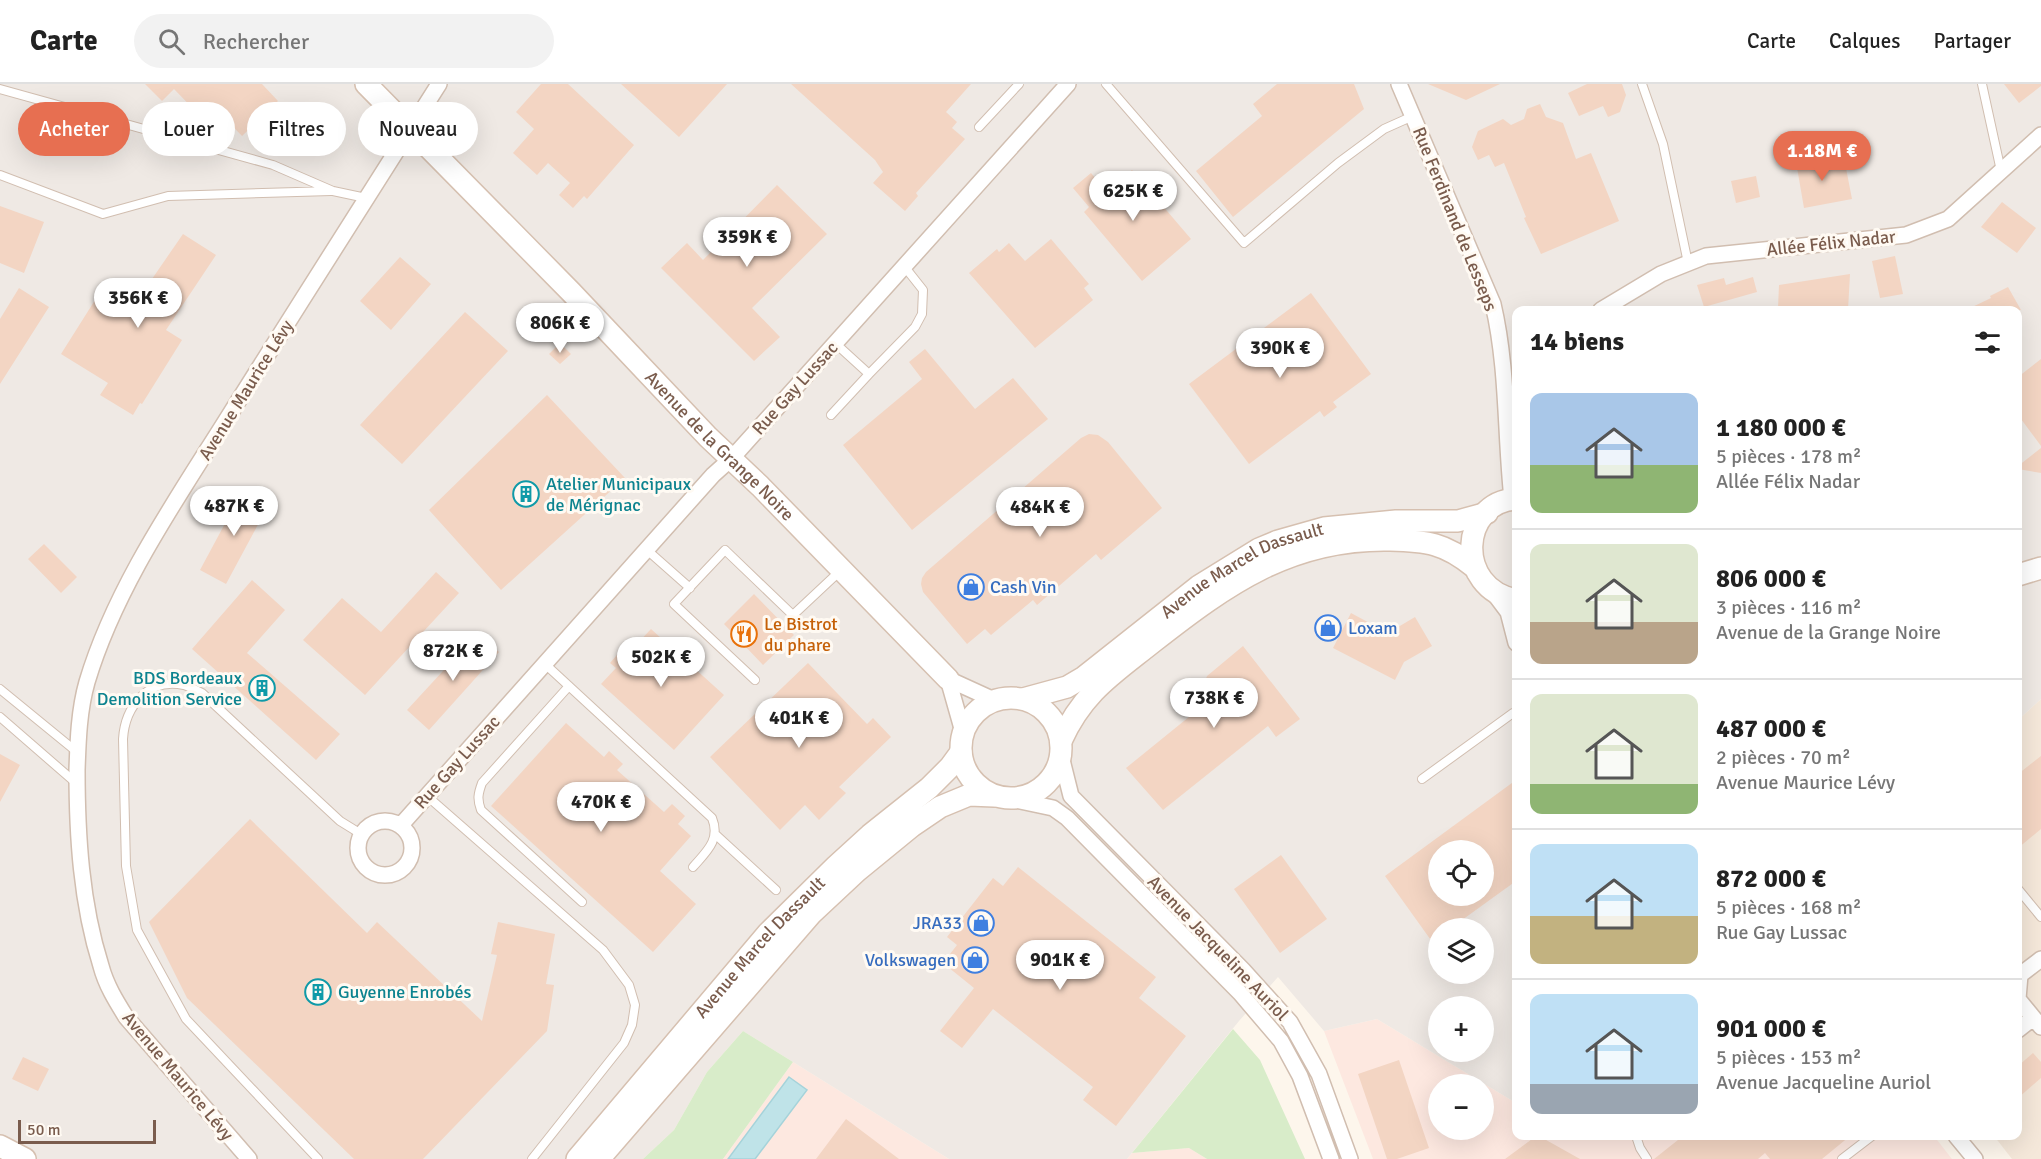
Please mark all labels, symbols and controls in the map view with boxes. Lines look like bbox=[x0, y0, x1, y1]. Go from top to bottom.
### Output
search box bbox=[134, 14, 554, 68]
text: Carte bbox=[30, 24, 98, 58]
icon: search bbox=[155, 25, 188, 58]
text: Rechercher bbox=[203, 28, 309, 55]
text: Carte bbox=[1747, 28, 1796, 54]
text: Calques bbox=[1829, 28, 1900, 54]
text: Partager bbox=[1933, 28, 2011, 54]
chip: Acheter bbox=[18, 102, 130, 156]
chip: Louer bbox=[142, 102, 235, 156]
chip: Filtres bbox=[247, 102, 346, 156]
chip: Nouveau bbox=[358, 102, 478, 156]
street label: Rue Ferdinand de Lesseps bbox=[1408, 124, 1502, 314]
pin: 1.18M € bbox=[1767, 131, 1877, 182]
text: 1.18M € bbox=[1787, 138, 1857, 163]
pin: 625K € bbox=[1084, 171, 1182, 222]
text: 625K € bbox=[1103, 178, 1163, 203]
pin: 359K € bbox=[698, 217, 796, 268]
text: 359K € bbox=[717, 224, 777, 249]
street label: Allée Félix Nadar bbox=[1765, 225, 1897, 261]
pin: 356K € bbox=[89, 278, 187, 329]
text: 356K € bbox=[108, 285, 168, 310]
pin: 806K € bbox=[511, 303, 609, 354]
text: 806K € bbox=[530, 310, 590, 335]
street label: Avenue Maurice Lévy bbox=[194, 315, 298, 464]
text: 14 biens bbox=[1530, 326, 1624, 358]
icon: filters bbox=[1971, 326, 2004, 359]
pin: 390K € bbox=[1231, 328, 1329, 379]
text: 390K € bbox=[1250, 335, 1310, 360]
street label: Rue Gay Lussac bbox=[747, 337, 843, 439]
street label: Avenue de la Grange Noire bbox=[640, 366, 799, 525]
text: 1 180 000 € bbox=[1716, 412, 1845, 444]
icon: home bbox=[1578, 417, 1650, 489]
text: 5 pièces · 178 m² bbox=[1716, 444, 1861, 469]
text: Allée Félix Nadar bbox=[1716, 469, 1860, 494]
place label: Atelier Municipaux de Mérignac bbox=[546, 473, 692, 516]
building icon: Atelier Municipaux de Mérignac bbox=[511, 479, 541, 509]
pin: 487K € bbox=[185, 486, 283, 537]
pin: 484K € bbox=[991, 487, 1089, 538]
text: 487K € bbox=[204, 493, 264, 518]
text: 484K € bbox=[1010, 494, 1070, 519]
street label: Avenue Marcel Dassault bbox=[1156, 518, 1326, 623]
text: 806 000 € bbox=[1716, 563, 1826, 595]
icon: home bbox=[1578, 568, 1650, 640]
shop icon: Cash Vin bbox=[956, 572, 986, 602]
place label: Cash Vin bbox=[990, 576, 1057, 598]
text: 3 pièces · 116 m² bbox=[1716, 595, 1861, 620]
place label: Le Bistrot du phare bbox=[764, 613, 838, 656]
shop icon: Loxam bbox=[1313, 613, 1343, 643]
place label: Loxam bbox=[1348, 617, 1398, 639]
restaurant icon: Le Bistrot du phare bbox=[729, 619, 759, 649]
text: Avenue de la Grange Noire bbox=[1716, 620, 1941, 645]
pin: 872K € bbox=[404, 631, 502, 682]
pin: 502K € bbox=[612, 637, 710, 688]
text: 872K € bbox=[423, 638, 483, 663]
text: 502K € bbox=[631, 644, 691, 669]
place label: BDS Bordeaux Demolition Service bbox=[97, 667, 243, 710]
building icon: BDS Bordeaux Demolition Service bbox=[247, 673, 277, 703]
pin: 738K € bbox=[1165, 678, 1263, 729]
text: 738K € bbox=[1184, 685, 1244, 710]
pin: 401K € bbox=[750, 698, 848, 749]
text: 401K € bbox=[769, 705, 829, 730]
street label: Rue Gay Lussac bbox=[409, 711, 505, 813]
text: 487 000 € bbox=[1716, 713, 1826, 745]
icon: home bbox=[1578, 718, 1650, 790]
text: 2 pièces · 70 m² bbox=[1716, 745, 1851, 770]
text: Avenue Maurice Lévy bbox=[1716, 770, 1895, 795]
pin: 470K € bbox=[552, 782, 650, 833]
text: 470K € bbox=[571, 789, 631, 814]
map controls bbox=[1428, 840, 1494, 1140]
button: locate bbox=[1428, 840, 1494, 906]
text: 872 000 € bbox=[1716, 863, 1826, 895]
icon: home bbox=[1578, 868, 1650, 940]
street label: Avenue Jacqueline Auriol bbox=[1143, 871, 1293, 1025]
street label: Avenue Marcel Dassault bbox=[690, 872, 830, 1022]
text: 5 pièces · 168 m² bbox=[1716, 895, 1861, 920]
shop icon: JRA33 bbox=[966, 908, 996, 938]
place label: JRA33 bbox=[913, 912, 962, 934]
button: layers bbox=[1428, 918, 1494, 984]
text: Rue Gay Lussac bbox=[1716, 920, 1847, 945]
pin: 901K € bbox=[1011, 940, 1109, 991]
shop icon: Volkswagen bbox=[960, 945, 990, 975]
text: 901K € bbox=[1030, 947, 1090, 972]
place label: Volkswagen bbox=[865, 949, 956, 971]
building icon: Guyenne Enrobés bbox=[303, 977, 333, 1007]
place label: Guyenne Enrobés bbox=[338, 981, 471, 1003]
button: + bbox=[1428, 996, 1494, 1062]
street label: Avenue Maurice Lévy bbox=[118, 1007, 239, 1145]
text: 901 000 € bbox=[1716, 1013, 1826, 1045]
icon: home bbox=[1578, 1018, 1650, 1090]
text: 5 pièces · 153 m² bbox=[1716, 1045, 1861, 1070]
text: Avenue Jacqueline Auriol bbox=[1716, 1070, 1931, 1095]
button: − bbox=[1428, 1074, 1494, 1140]
scale bar bbox=[18, 1117, 156, 1144]
text: 50 m bbox=[27, 1120, 61, 1140]

